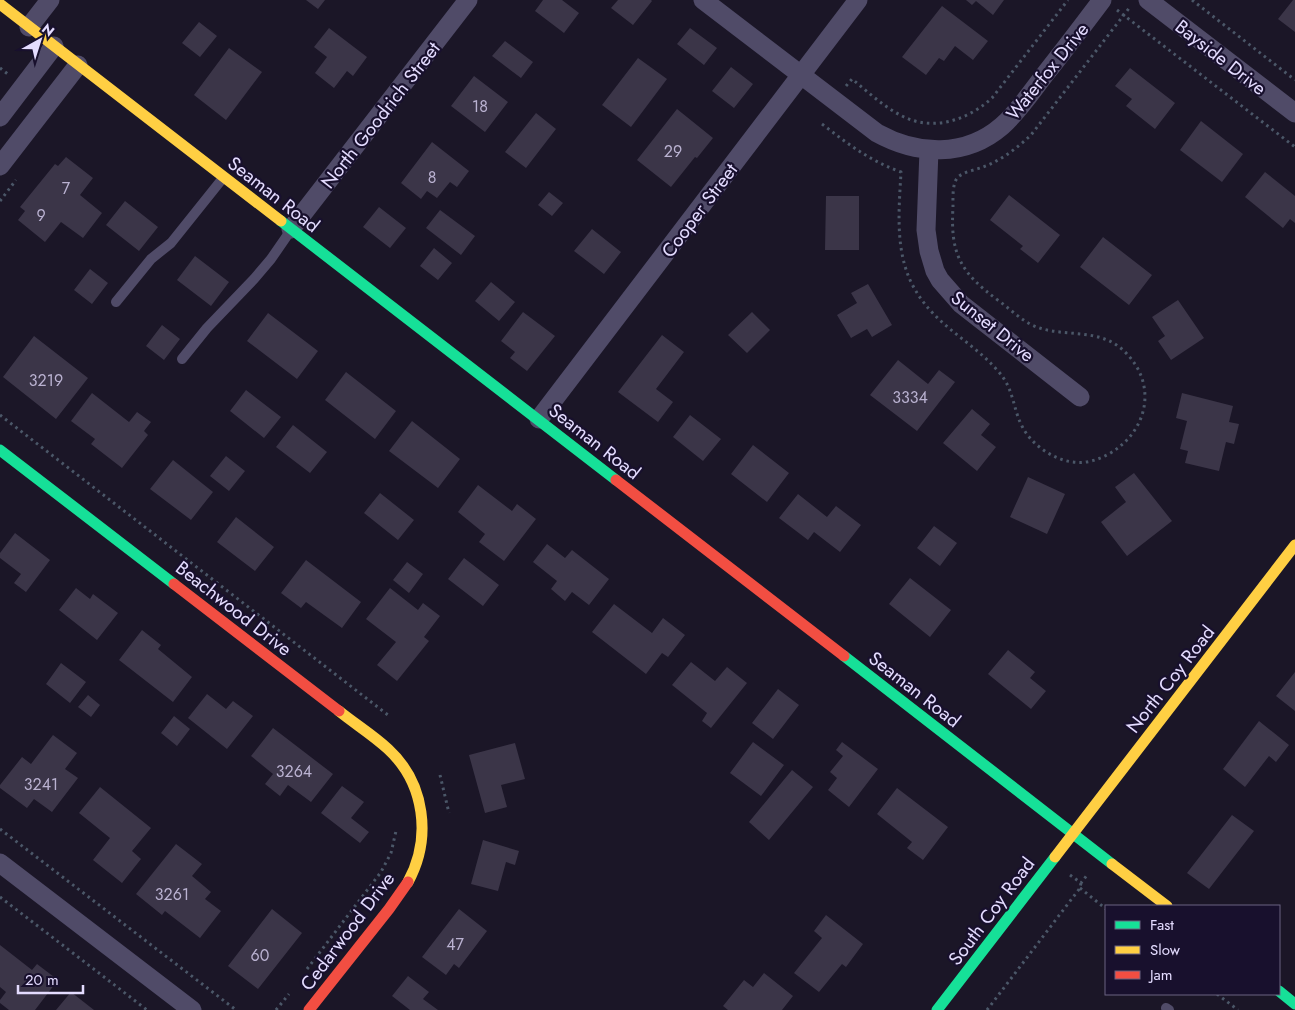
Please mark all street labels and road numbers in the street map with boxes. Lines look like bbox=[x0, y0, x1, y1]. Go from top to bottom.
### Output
street label: Bayside Drive bbox=[1169, 13, 1272, 102]
street label: Waterfox Drive bbox=[1000, 17, 1095, 126]
street label: North Goodrich Street bbox=[314, 36, 447, 194]
street label: Seaman Road bbox=[222, 150, 325, 239]
street label: Cooper Street bbox=[655, 157, 744, 263]
street label: Sunset Drive bbox=[945, 284, 1040, 369]
street label: Seaman Road bbox=[543, 397, 646, 486]
street label: Beachwood Drive bbox=[170, 554, 298, 662]
street label: North Coy Road bbox=[1120, 620, 1221, 739]
street label: Seaman Road bbox=[863, 645, 966, 734]
street label: South Coy Road bbox=[942, 852, 1041, 971]
street label: Cedarwood Drive bbox=[294, 866, 401, 996]

